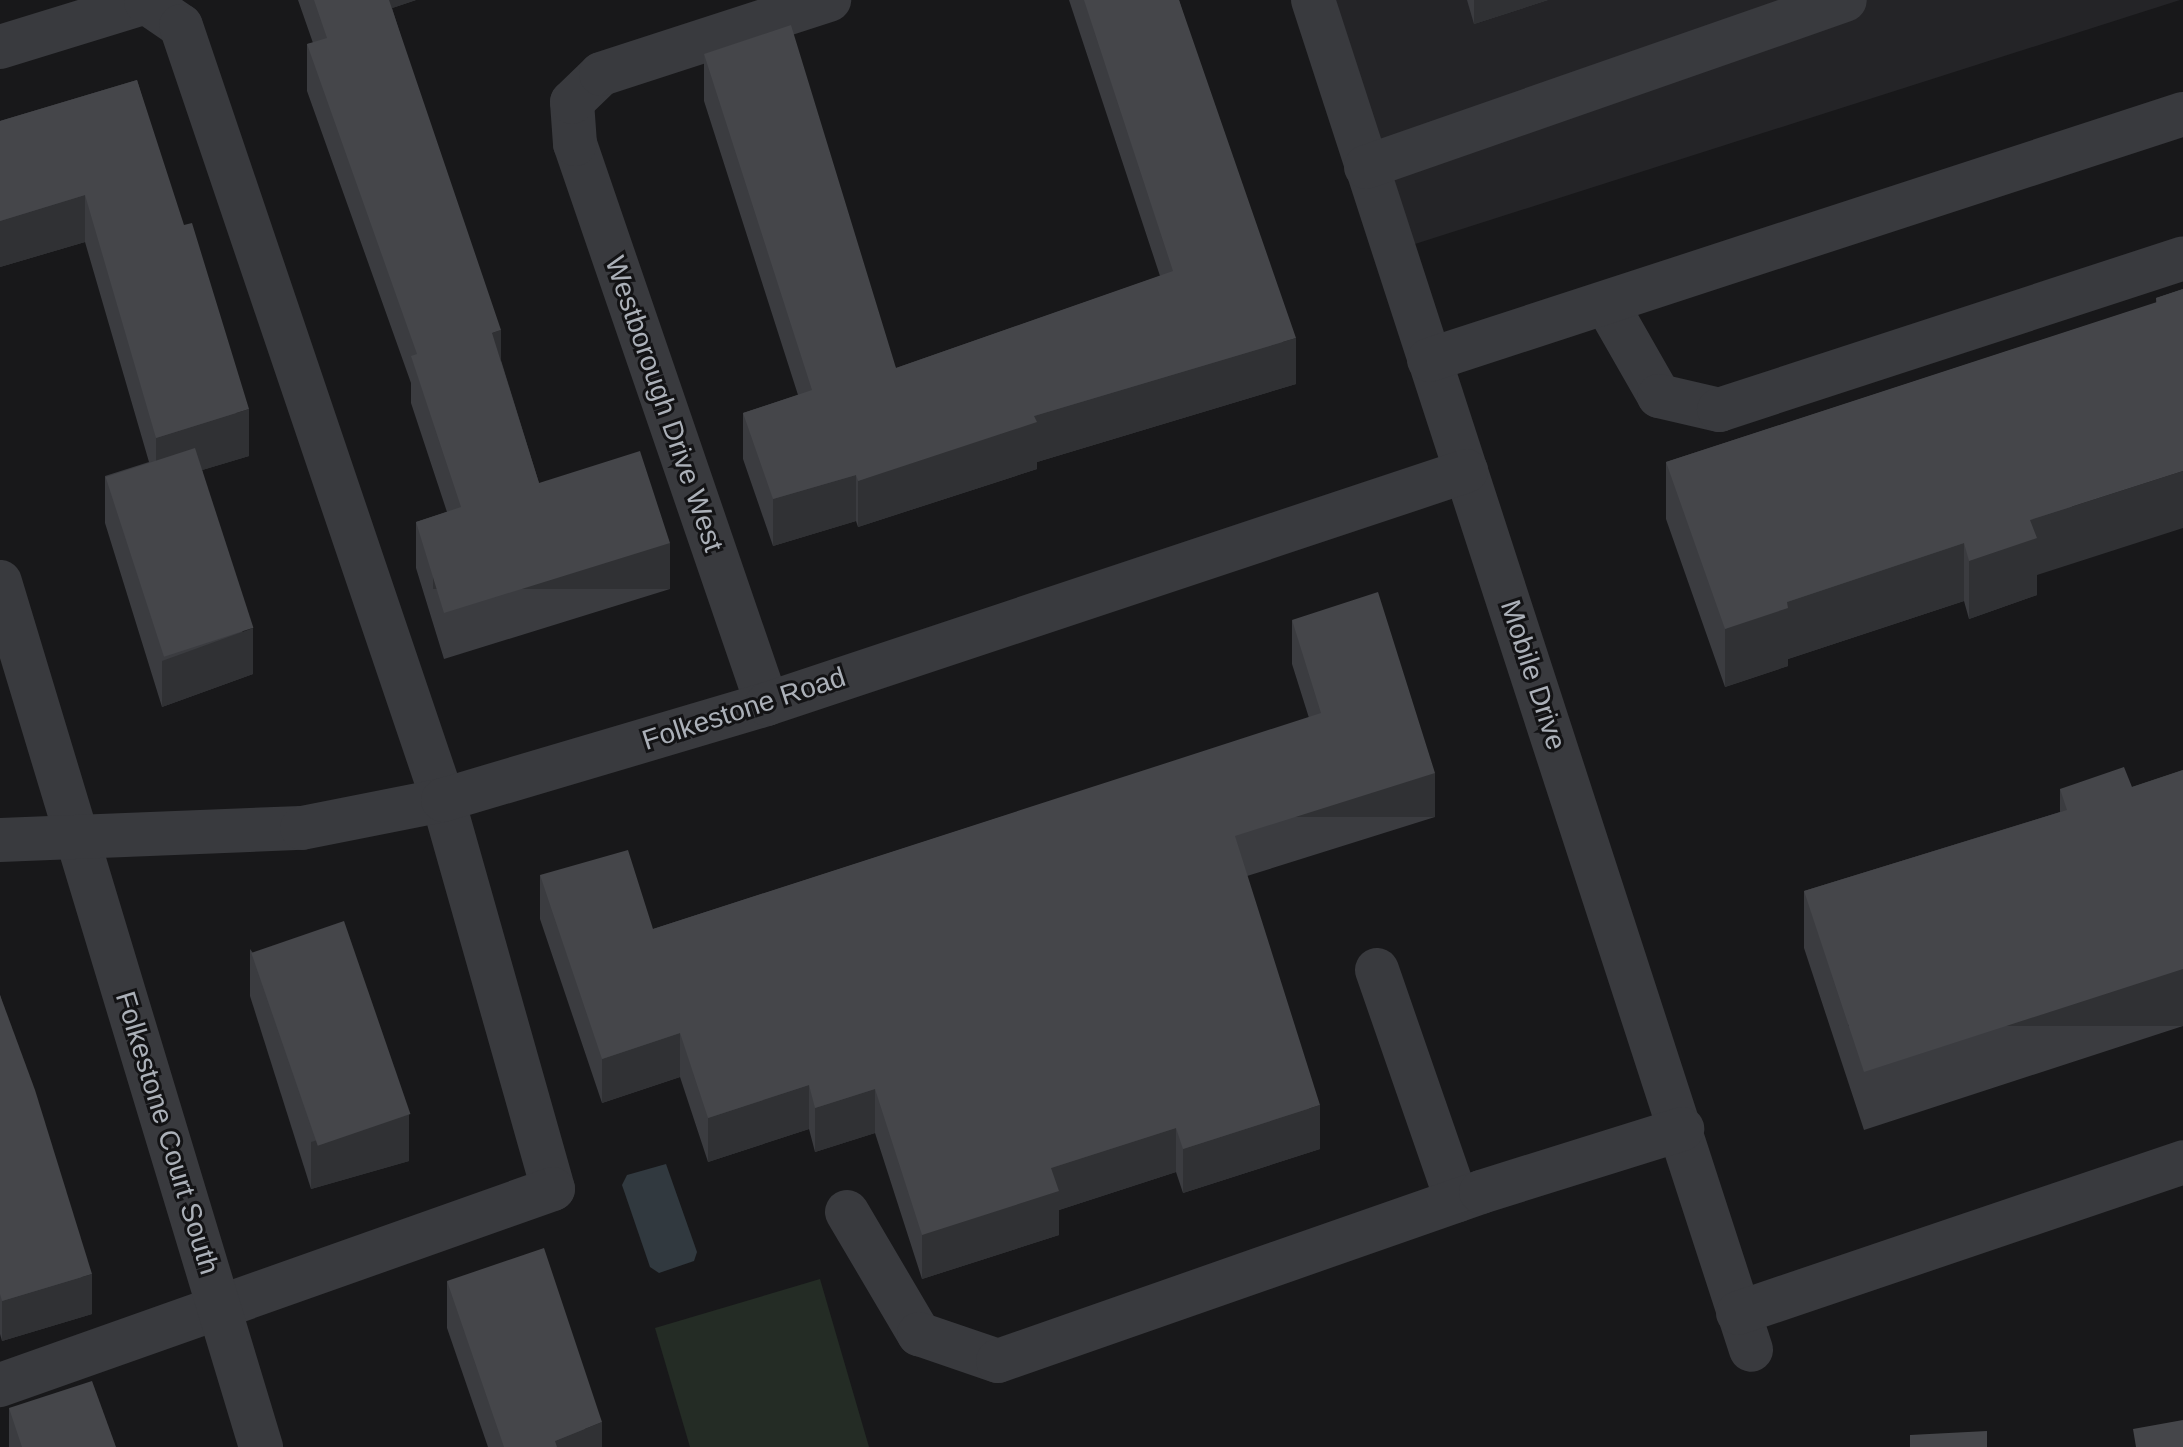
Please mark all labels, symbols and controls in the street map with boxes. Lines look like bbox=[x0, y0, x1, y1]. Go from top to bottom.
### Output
street label: Westborough Drive West bbox=[598, 252, 730, 556]
street label: Mobile Drive bbox=[1493, 596, 1573, 754]
street label: Folkestone Road bbox=[638, 660, 850, 758]
street label: Folkestone Court South bbox=[108, 987, 226, 1279]

